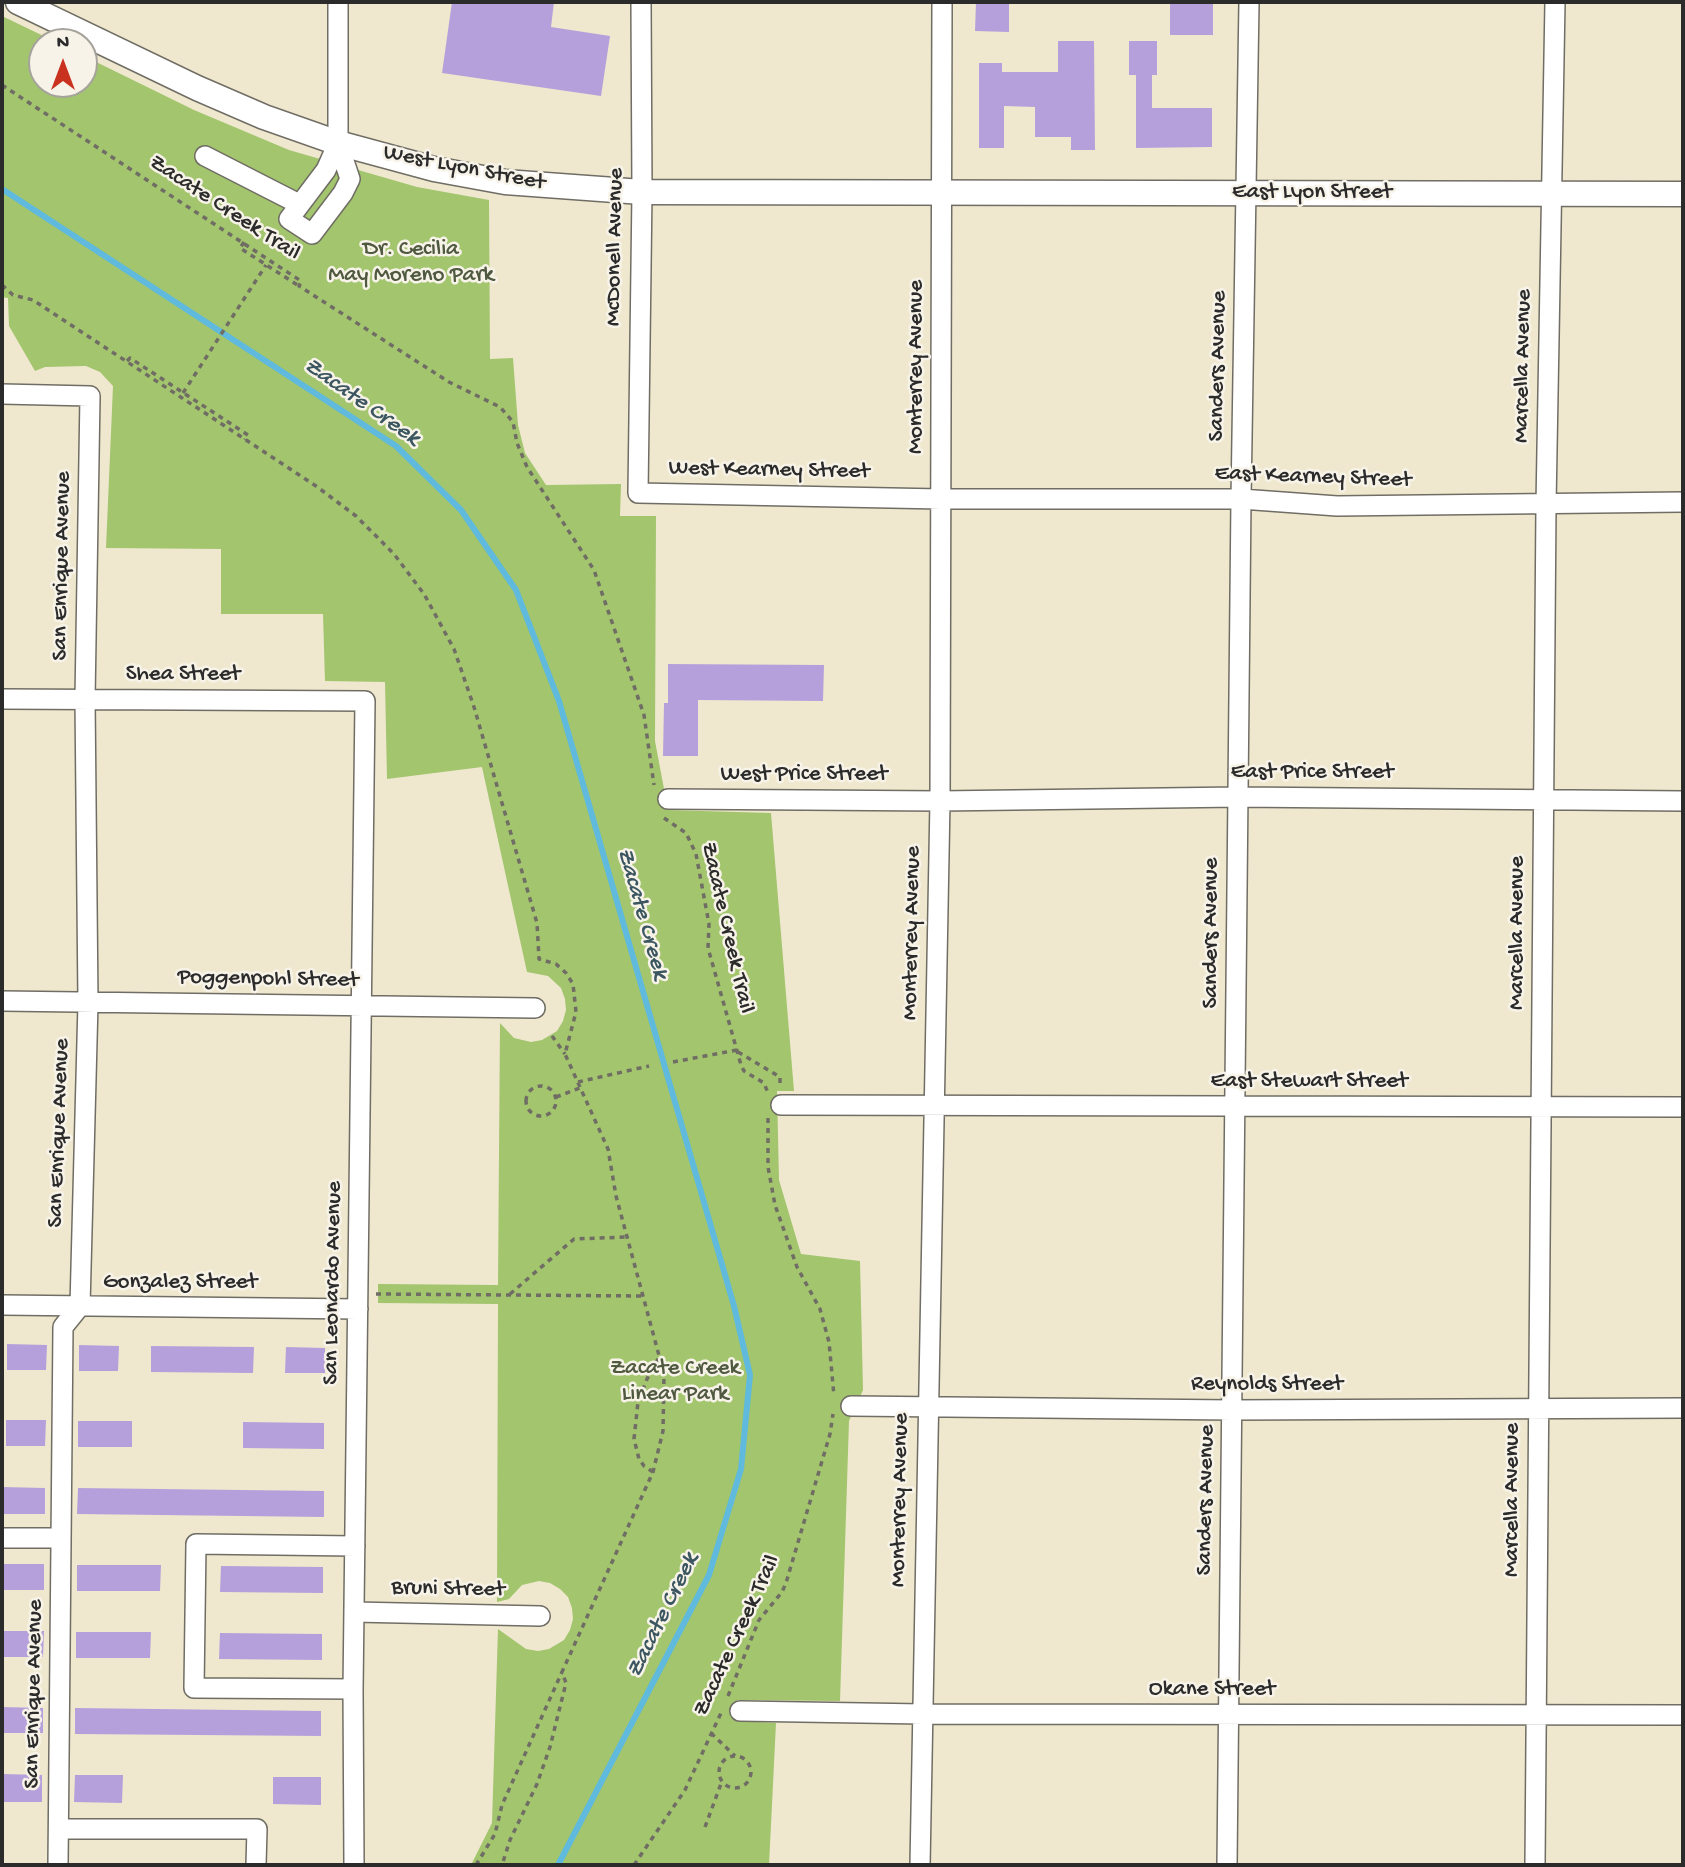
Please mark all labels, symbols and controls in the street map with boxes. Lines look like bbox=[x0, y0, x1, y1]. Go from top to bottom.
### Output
north arrow bbox=[28, 28, 98, 98]
text: N bbox=[57, 32, 69, 55]
street label: West Lyon Street bbox=[381, 140, 547, 198]
street label: Zacate Creek Trail bbox=[143, 150, 305, 268]
street label: McDonell Avenue bbox=[601, 168, 631, 326]
street label: East Lyon Street bbox=[1232, 179, 1392, 207]
park label: Dr. Cecilia May Moreno Park bbox=[328, 236, 494, 290]
street label: Monterrey Avenue bbox=[903, 280, 931, 454]
street label: Marcella Avenue bbox=[1509, 289, 1539, 443]
street label: Sanders Avenue bbox=[1204, 290, 1234, 442]
water label: Zacate Creek bbox=[297, 352, 425, 454]
street label: West Kearney Street bbox=[668, 455, 870, 487]
street label: East Kearney Street bbox=[1214, 461, 1412, 495]
street label: San Enrique Avenue bbox=[48, 471, 78, 661]
street label: Shea Street bbox=[126, 661, 240, 689]
street label: East Price Street bbox=[1231, 759, 1393, 787]
street label: West Price Street bbox=[720, 761, 888, 789]
street label: Zacate Creek Trail bbox=[693, 840, 759, 1016]
water label: Zacate Creek bbox=[609, 845, 673, 983]
street label: Monterrey Avenue bbox=[898, 846, 928, 1020]
street label: Marcella Avenue bbox=[1504, 856, 1532, 1010]
street label: Sanders Avenue bbox=[1198, 858, 1226, 1008]
street label: Poggenpohl Street bbox=[177, 965, 359, 995]
street label: San Enrique Avenue bbox=[43, 1038, 77, 1228]
street label: East Stewart Street bbox=[1210, 1068, 1408, 1096]
street label: San Leonardo Avenue bbox=[318, 1181, 350, 1385]
street label: Gonzalez Street bbox=[103, 1269, 257, 1297]
park label: Zacate Creek Linear Park bbox=[610, 1355, 740, 1409]
street label: Reynolds Street bbox=[1191, 1371, 1343, 1399]
street label: Monterrey Avenue bbox=[886, 1413, 916, 1587]
street label: Marcella Avenue bbox=[1499, 1423, 1527, 1577]
street label: Sanders Avenue bbox=[1192, 1424, 1222, 1576]
water label: Zacate Creek bbox=[621, 1549, 707, 1683]
street label: Zacate Creek Trail bbox=[689, 1551, 787, 1721]
street label: Bruni Street bbox=[391, 1575, 505, 1605]
street label: San Enrique Avenue bbox=[20, 1599, 50, 1789]
street label: Okane Street bbox=[1149, 1676, 1275, 1704]

